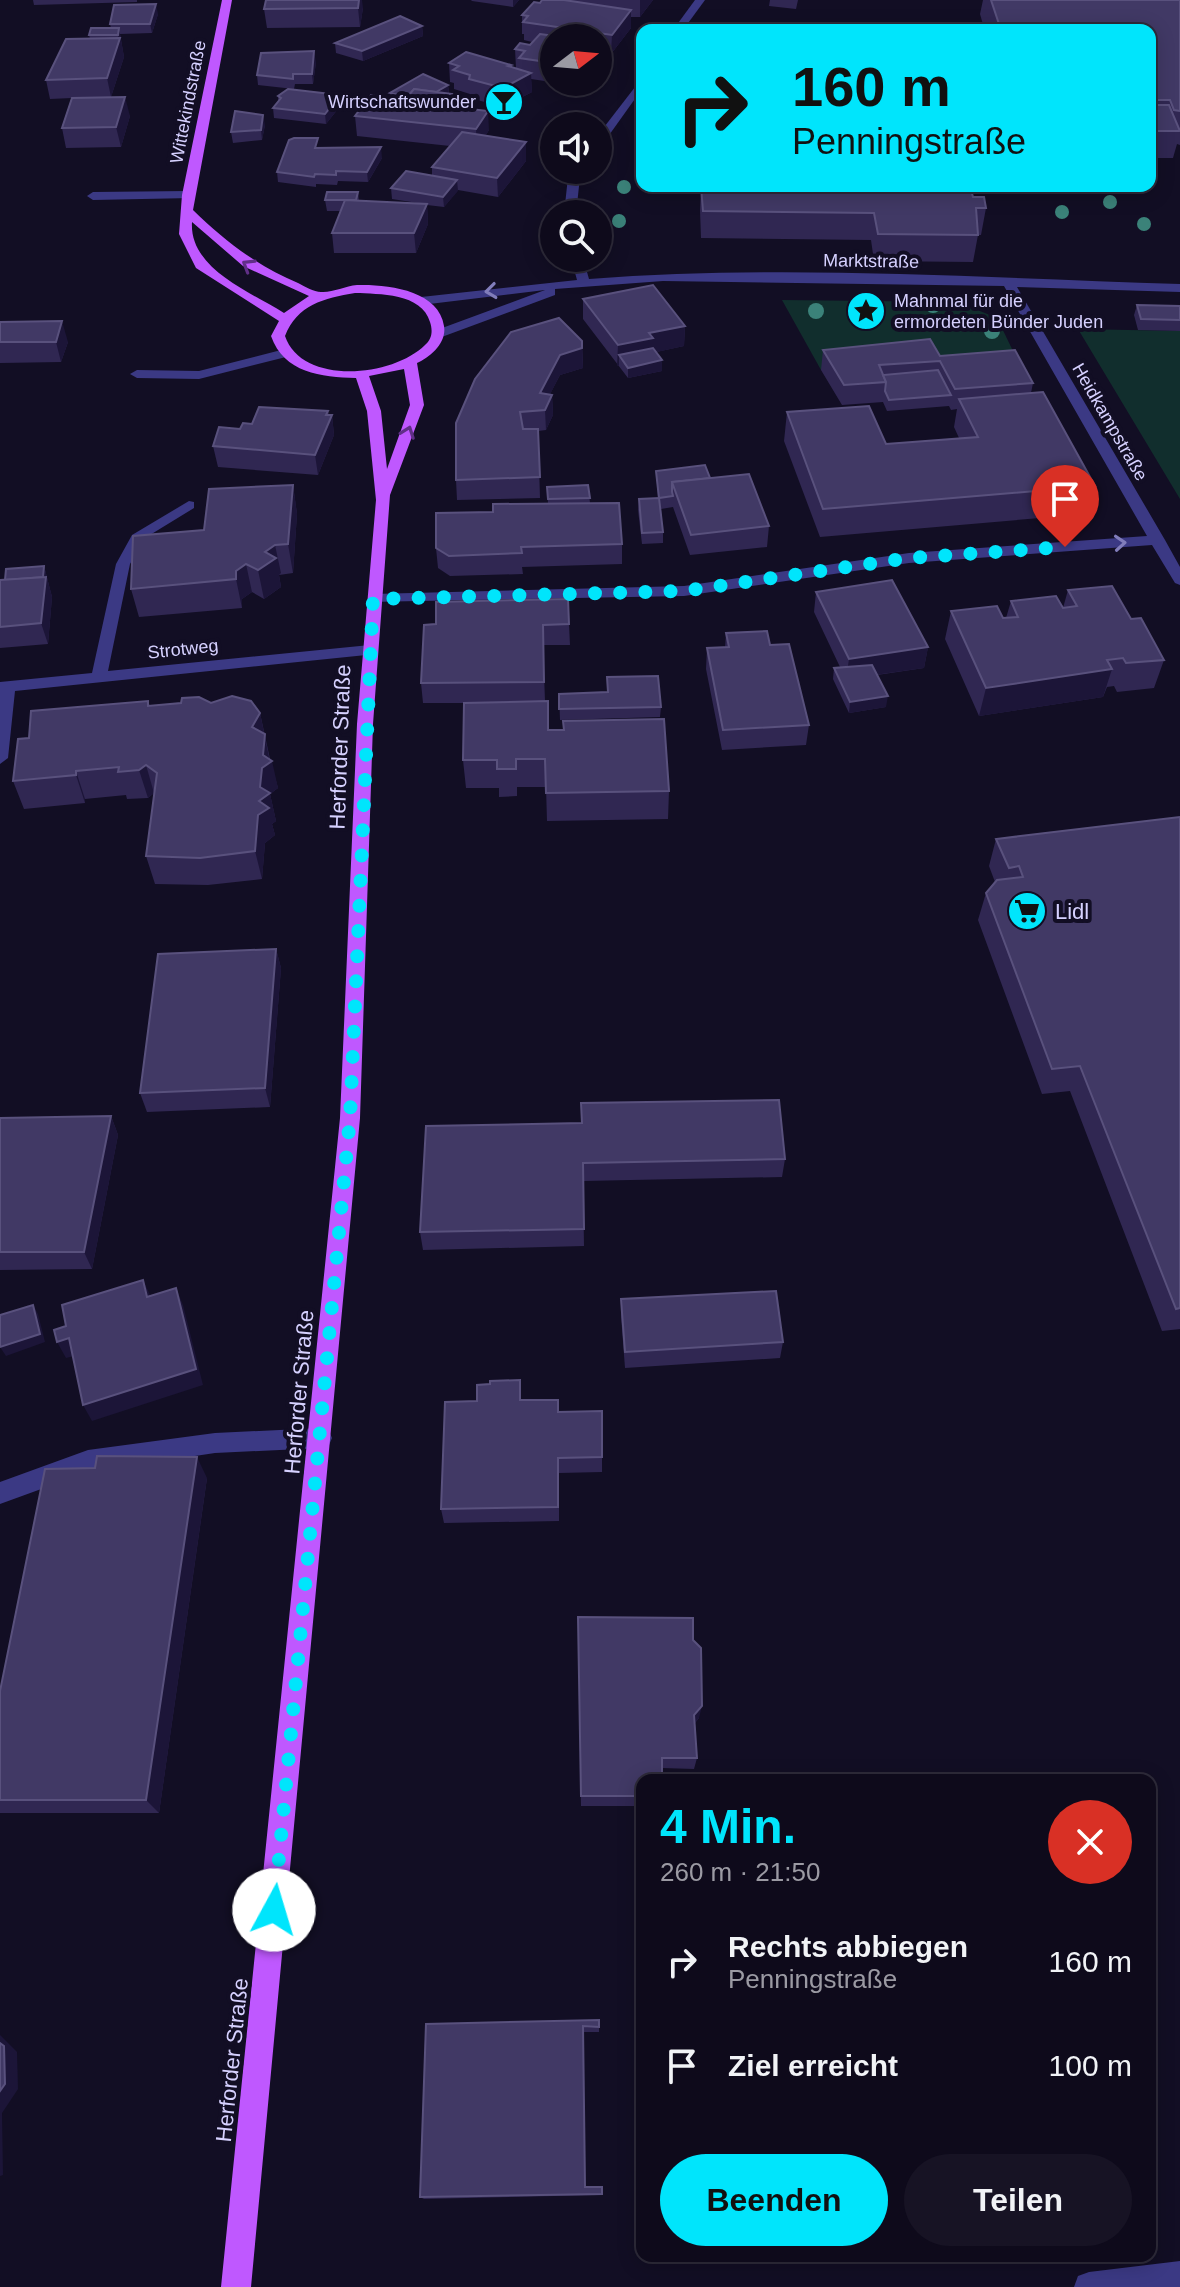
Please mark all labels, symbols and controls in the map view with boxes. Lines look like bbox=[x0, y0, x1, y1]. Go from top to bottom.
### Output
north arrow bbox=[540, 24, 612, 96]
map controls bbox=[540, 24, 612, 272]
street label: Wittekindstraße bbox=[166, 39, 210, 165]
text: 160 m bbox=[792, 55, 951, 118]
icon: right bbox=[660, 56, 764, 160]
bar icon: Wirtschaftswunder bbox=[483, 81, 525, 123]
place label: Wirtschaftswunder bbox=[328, 92, 476, 112]
button: sound bbox=[540, 112, 612, 184]
text: Penningstraße bbox=[792, 121, 1026, 162]
button: search bbox=[540, 200, 612, 272]
street label: Marktstraße bbox=[823, 250, 919, 272]
one-way arrow bbox=[242, 260, 257, 275]
one-way arrow bbox=[484, 282, 498, 299]
place icon: Mahnmal für die ermordeten Bünder Juden bbox=[845, 290, 887, 332]
place label: Mahnmal für die ermordeten Bünder Juden bbox=[894, 291, 1103, 332]
street label: Heidkampstraße bbox=[1068, 360, 1152, 484]
one-way arrow bbox=[398, 426, 414, 440]
pin bbox=[1031, 465, 1099, 547]
icon: arrive bbox=[1043, 477, 1087, 521]
one-way arrow bbox=[1114, 535, 1127, 552]
street label: Strotweg bbox=[147, 635, 219, 663]
street label: Herforder Straße bbox=[325, 664, 355, 830]
supermarket icon: Lidl bbox=[1006, 890, 1048, 932]
place label: Lidl bbox=[1055, 899, 1089, 924]
street label: Herforder Straße bbox=[279, 1309, 319, 1475]
text: 4 Min. bbox=[660, 1800, 796, 1853]
button: close bbox=[1048, 1800, 1132, 1884]
text: 260 m · 21:50 bbox=[660, 1857, 820, 1887]
position arrow bbox=[232, 1868, 316, 1952]
text: Rechts abbiegen bbox=[728, 1930, 968, 1963]
icon: right bbox=[660, 1940, 704, 1984]
text: 160 m bbox=[1049, 1945, 1132, 1978]
text: Penningstraße bbox=[728, 1964, 897, 1994]
street label: Herforder Straße bbox=[211, 1977, 253, 2143]
icon: arrive bbox=[660, 2044, 704, 2088]
text: Ziel erreicht bbox=[728, 2049, 898, 2082]
text: 100 m bbox=[1049, 2049, 1132, 2082]
button: Beenden bbox=[660, 2154, 888, 2246]
button: Teilen bbox=[904, 2154, 1132, 2246]

